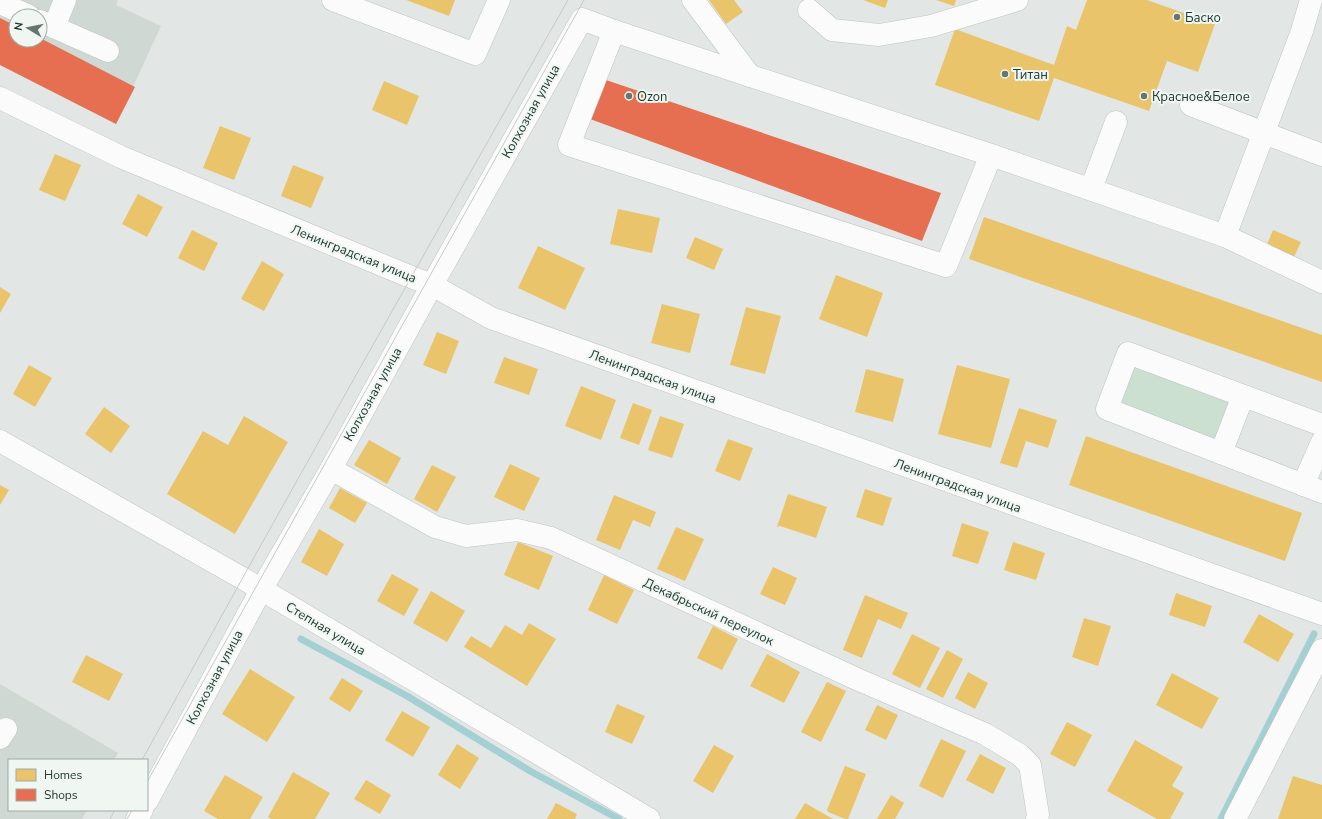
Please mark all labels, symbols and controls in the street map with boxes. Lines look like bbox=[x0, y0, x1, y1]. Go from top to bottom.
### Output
north arrow bbox=[8, 8, 48, 48]
place label: Баско bbox=[1185, 9, 1221, 27]
marker: Баско bbox=[1172, 12, 1182, 22]
text: N bbox=[11, 21, 27, 32]
street label: Колхозная улица bbox=[498, 61, 564, 162]
place label: Титан bbox=[1013, 66, 1048, 84]
marker: Титан bbox=[1000, 69, 1010, 79]
place label: Ozon bbox=[637, 88, 667, 106]
place label: Красное&Белое bbox=[1152, 88, 1250, 106]
marker: Ozon bbox=[624, 91, 634, 101]
marker: Красное&Белое bbox=[1139, 91, 1149, 101]
street label: Ленинградская улица bbox=[288, 220, 419, 287]
street label: Колхозная улица bbox=[340, 344, 406, 445]
street label: Ленинградская улица bbox=[587, 346, 719, 408]
street label: Ленинградская улица bbox=[892, 455, 1024, 517]
street label: Декабрьский переулок bbox=[640, 574, 777, 650]
street label: Степная улица bbox=[282, 598, 369, 660]
street label: Колхозная улица bbox=[182, 627, 247, 728]
legend bbox=[8, 759, 148, 811]
text: Homes bbox=[44, 767, 82, 783]
text: Shops bbox=[44, 787, 78, 803]

